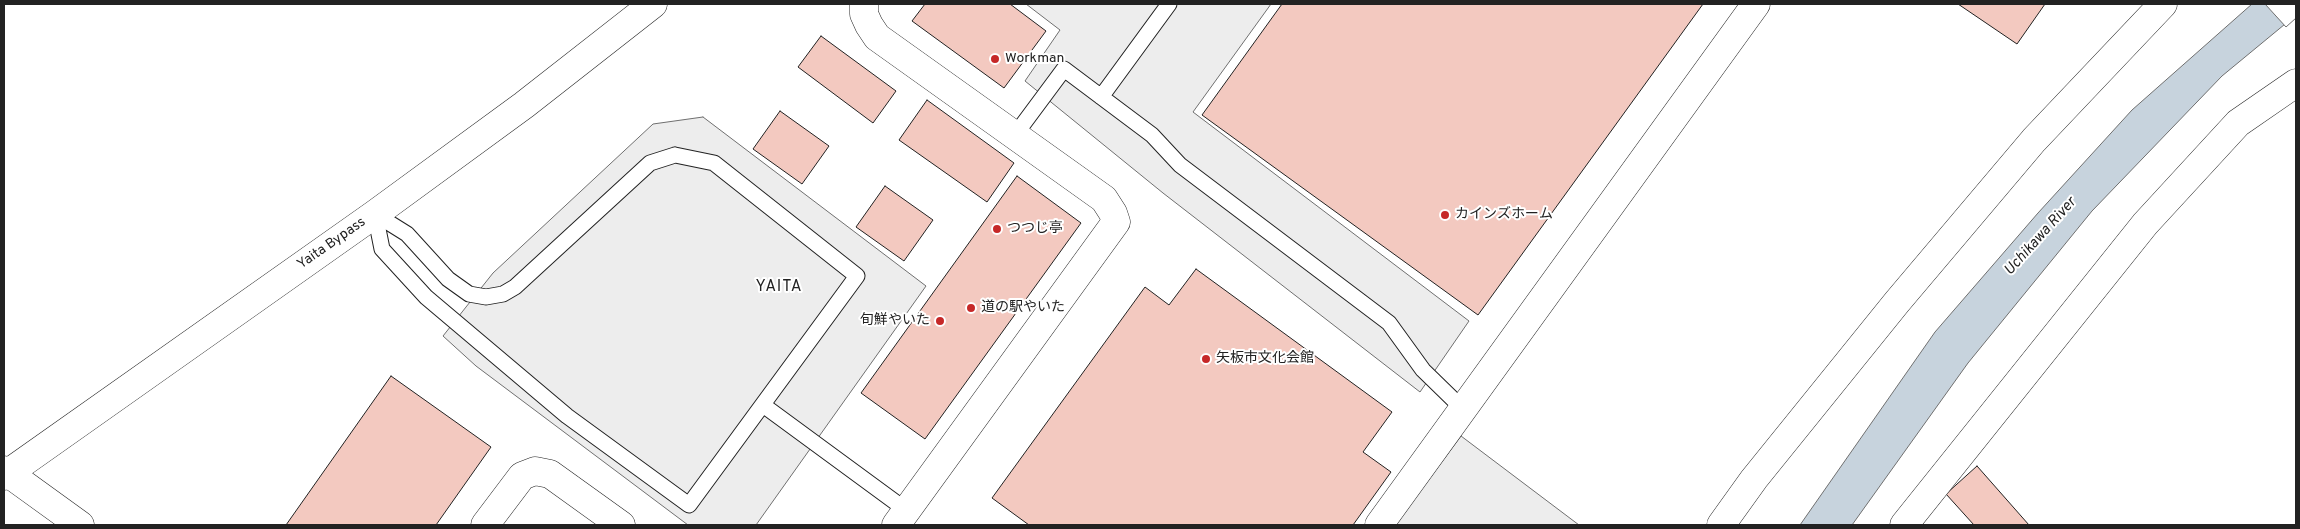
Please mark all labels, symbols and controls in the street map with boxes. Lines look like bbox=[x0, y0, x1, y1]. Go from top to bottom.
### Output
place label: Workman bbox=[1005, 51, 1064, 67]
marker: Workman bbox=[989, 53, 1001, 65]
water label: Uchikawa River bbox=[2001, 194, 2081, 280]
place label: カインズホーム bbox=[1455, 207, 1553, 223]
marker: カインズホーム bbox=[1439, 209, 1451, 221]
street label: Yaita Bypass bbox=[295, 214, 369, 274]
place label: つつじ亭 bbox=[1007, 221, 1063, 237]
marker: つつじ亭 bbox=[991, 223, 1003, 235]
district label: YAITA bbox=[755, 278, 803, 298]
place label: 道の駅やいた bbox=[981, 300, 1065, 316]
marker: 道の駅やいた bbox=[965, 302, 977, 314]
place label: 旬鮮やいた bbox=[860, 313, 930, 329]
marker: 旬鮮やいた bbox=[934, 315, 946, 327]
place label: 矢板市文化会館 bbox=[1216, 351, 1314, 367]
marker: 矢板市文化会館 bbox=[1200, 353, 1212, 365]

